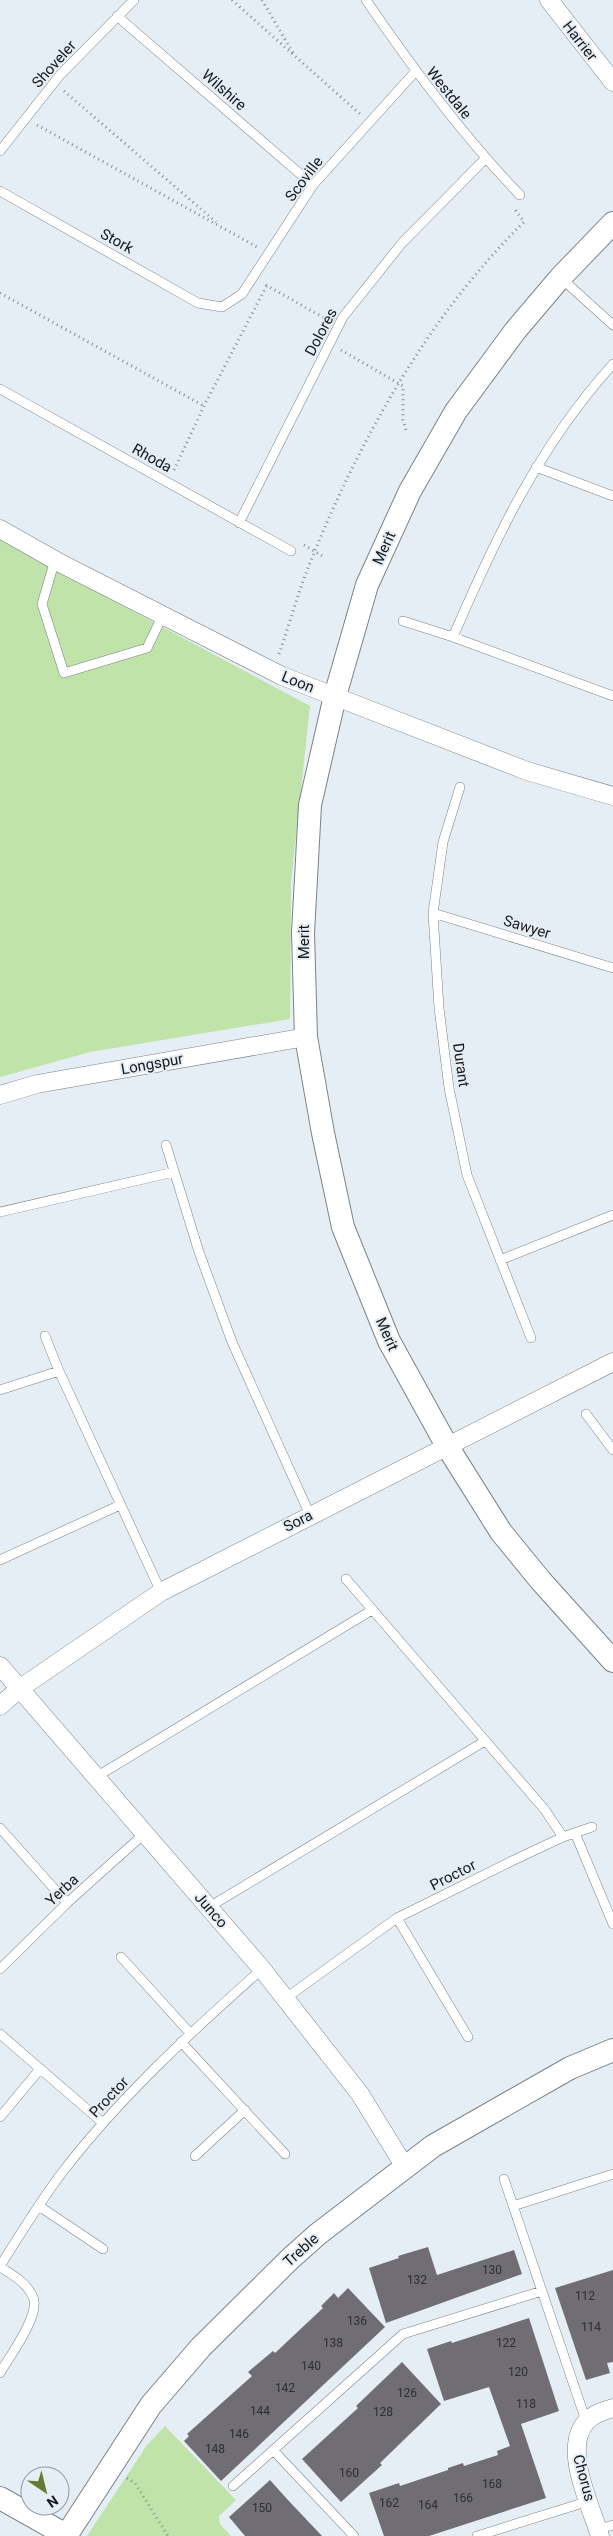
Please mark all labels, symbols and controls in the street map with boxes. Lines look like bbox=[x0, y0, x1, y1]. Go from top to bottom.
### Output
street label: Harrier bbox=[559, 17, 601, 65]
street label: Shoveler bbox=[28, 37, 80, 91]
street label: Westdale bbox=[423, 63, 476, 123]
street label: Wilshire bbox=[198, 66, 250, 114]
street label: Scoville bbox=[281, 153, 327, 205]
street label: Stork bbox=[97, 225, 137, 258]
street label: Dolores bbox=[301, 305, 341, 359]
street label: Rhoda bbox=[129, 440, 175, 476]
street label: Merit bbox=[369, 528, 399, 568]
street label: Loon bbox=[279, 667, 317, 697]
street label: Sawyer bbox=[501, 911, 553, 943]
street label: Merit bbox=[295, 925, 313, 959]
street label: Durant bbox=[449, 1042, 473, 1088]
street label: Longspur bbox=[119, 1050, 185, 1078]
street label: Merit bbox=[372, 1314, 402, 1354]
street label: Sora bbox=[280, 1506, 316, 1536]
street label: Proctor bbox=[427, 1856, 479, 1894]
street label: Yerba bbox=[42, 1870, 82, 1910]
street label: Junco bbox=[191, 1889, 231, 1931]
street label: Proctor bbox=[86, 2073, 132, 2121]
street label: Treble bbox=[280, 2229, 322, 2271]
house number: 130 bbox=[482, 2263, 502, 2277]
house number: 132 bbox=[407, 2273, 427, 2287]
house number: 112 bbox=[575, 2289, 595, 2303]
house number: 136 bbox=[347, 2314, 367, 2328]
house number: 114 bbox=[581, 2320, 601, 2334]
house number: 138 bbox=[323, 2336, 343, 2350]
house number: 122 bbox=[496, 2336, 516, 2350]
house number: 140 bbox=[301, 2359, 321, 2373]
house number: 120 bbox=[508, 2365, 528, 2379]
house number: 142 bbox=[275, 2381, 295, 2395]
house number: 126 bbox=[397, 2386, 417, 2400]
house number: 118 bbox=[516, 2397, 536, 2411]
house number: 144 bbox=[250, 2404, 270, 2418]
house number: 128 bbox=[373, 2405, 393, 2419]
house number: 146 bbox=[229, 2427, 249, 2441]
house number: 148 bbox=[205, 2442, 225, 2456]
street label: Chorus bbox=[569, 2453, 599, 2503]
north arrow bbox=[20, 2466, 70, 2516]
house number: 160 bbox=[339, 2466, 359, 2480]
house number: 168 bbox=[482, 2477, 502, 2491]
house number: 166 bbox=[453, 2491, 473, 2505]
text: N bbox=[44, 2492, 61, 2511]
house number: 162 bbox=[379, 2496, 399, 2510]
house number: 164 bbox=[418, 2498, 438, 2512]
house number: 150 bbox=[252, 2501, 272, 2515]

